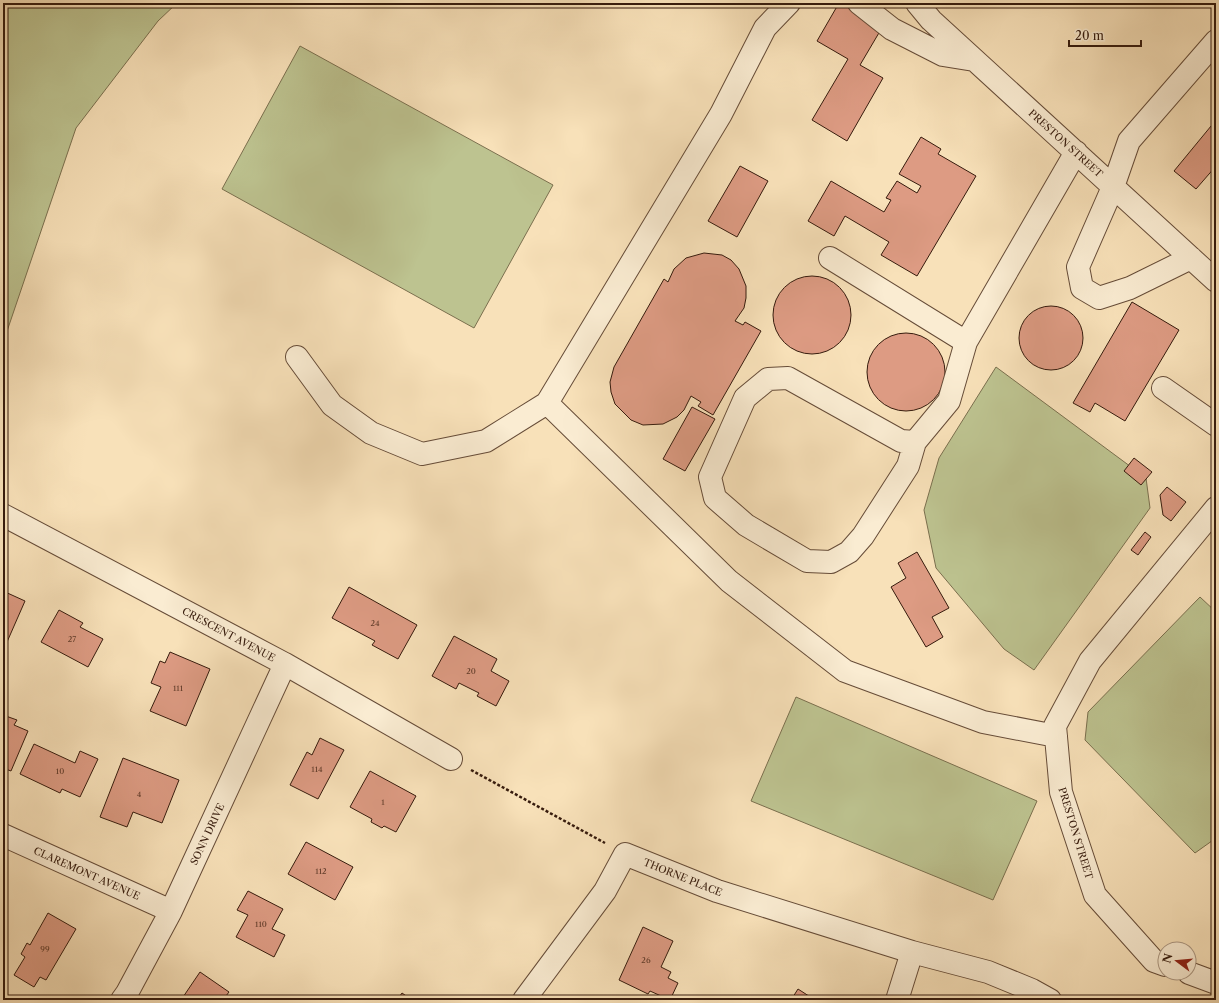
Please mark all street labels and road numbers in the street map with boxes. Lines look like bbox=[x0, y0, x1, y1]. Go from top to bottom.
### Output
street label: PRESTON STREET bbox=[1026, 107, 1106, 180]
street label: CRESCENT AVENUE bbox=[180, 604, 278, 665]
street label: PRESTON STREET bbox=[1055, 786, 1096, 881]
street label: SONN DRIVE bbox=[187, 801, 227, 867]
street label: CLAREMONT AVENUE bbox=[31, 844, 142, 903]
street label: THORNE PLACE bbox=[641, 856, 724, 899]

